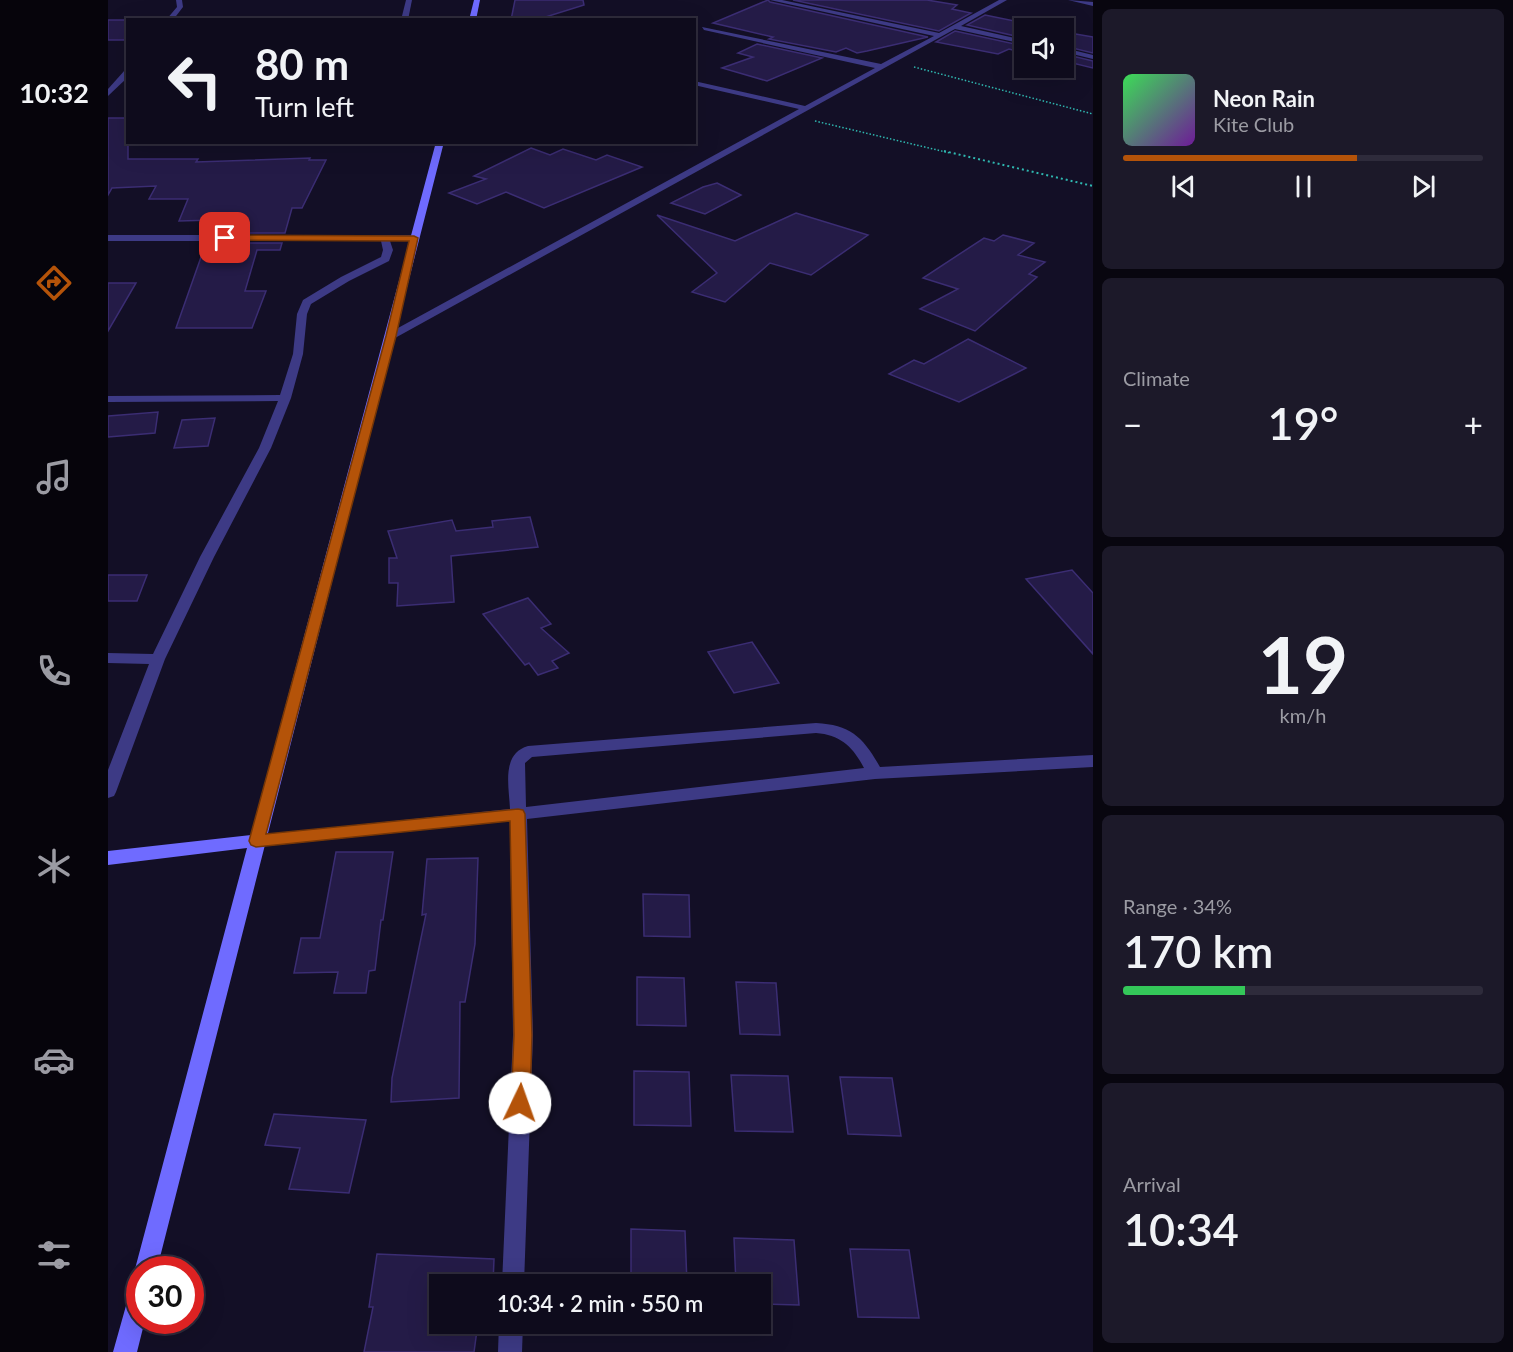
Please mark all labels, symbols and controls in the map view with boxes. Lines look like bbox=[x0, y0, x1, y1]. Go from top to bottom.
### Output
map controls bbox=[1014, 18, 1074, 78]
button: sound bbox=[1014, 18, 1074, 78]
text: 80 m bbox=[255, 39, 349, 89]
icon: left bbox=[156, 42, 234, 120]
text: 10:32 bbox=[19, 76, 89, 109]
text: Neon Rain bbox=[1213, 85, 1315, 112]
text: Turn left bbox=[255, 90, 354, 123]
text: Kite Club bbox=[1213, 112, 1294, 136]
icon: previous bbox=[1167, 170, 1200, 203]
icon: pause bbox=[1287, 170, 1320, 203]
icon: next bbox=[1407, 170, 1440, 203]
pin bbox=[199, 212, 250, 263]
icon: arrive bbox=[208, 221, 241, 254]
icon: directions bbox=[33, 262, 75, 304]
text: Climate bbox=[1123, 366, 1190, 390]
text: 19° bbox=[1268, 396, 1338, 450]
text: − bbox=[1123, 404, 1142, 444]
text: + bbox=[1464, 404, 1483, 444]
icon: music bbox=[33, 456, 75, 498]
text: 19 bbox=[1258, 617, 1348, 711]
icon: phone bbox=[33, 650, 75, 692]
text: km/h bbox=[1280, 703, 1326, 727]
icon: climate bbox=[33, 845, 75, 887]
text: Range · 34% bbox=[1123, 894, 1232, 918]
text: 170 km bbox=[1123, 924, 1273, 978]
icon: car bbox=[33, 1039, 75, 1081]
position arrow bbox=[488, 1071, 552, 1135]
text: Arrival bbox=[1123, 1172, 1181, 1196]
text: 10:34 bbox=[1123, 1202, 1239, 1256]
icon: filters bbox=[33, 1234, 75, 1276]
speed limit sign: 30 bbox=[126, 1256, 204, 1334]
text: 10:34 · 2 min · 550 m bbox=[497, 1290, 703, 1317]

